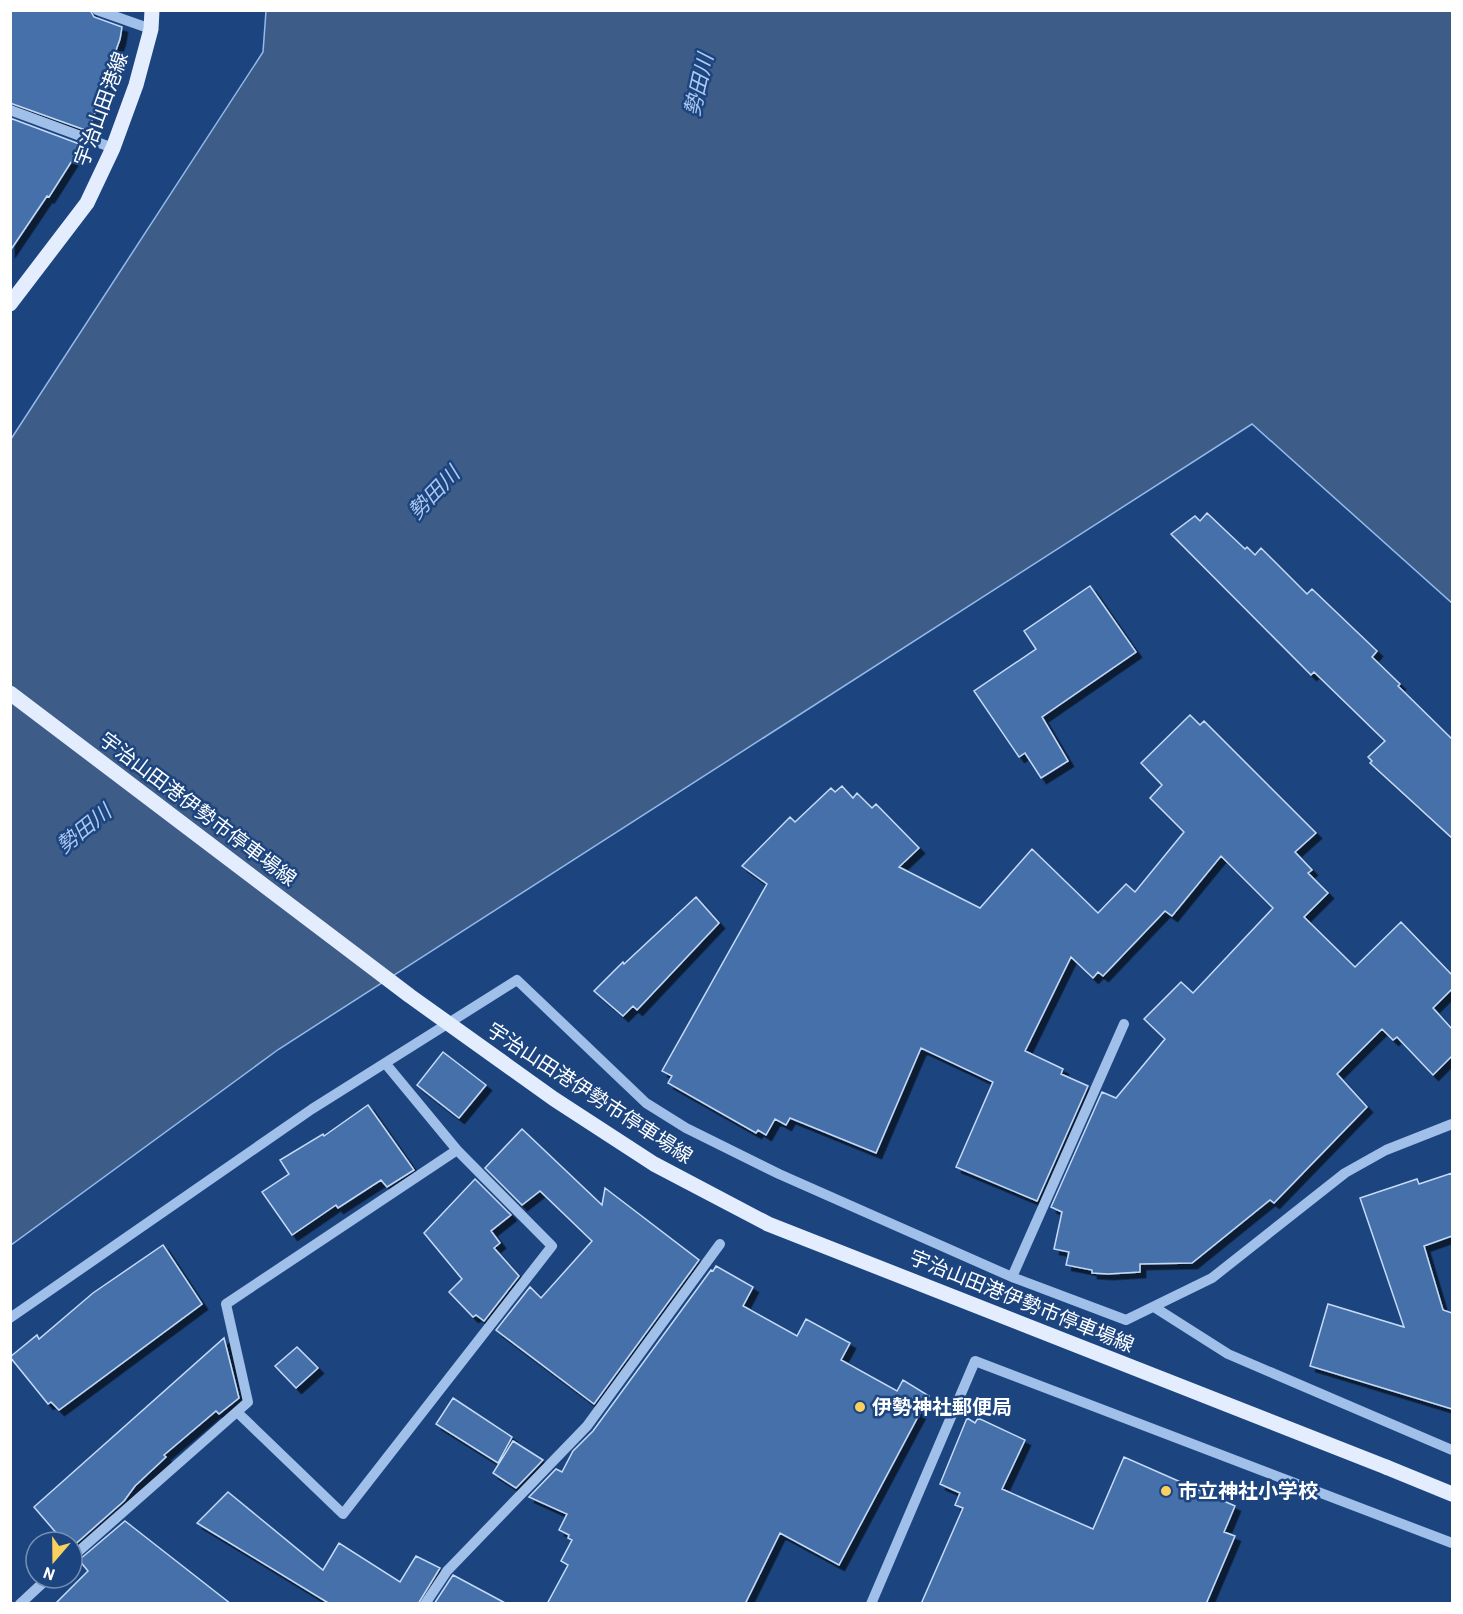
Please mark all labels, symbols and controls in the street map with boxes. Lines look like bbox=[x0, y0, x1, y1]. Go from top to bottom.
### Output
street label: 宇治山田港線 bbox=[68, 48, 132, 169]
water label: 勢田川 bbox=[678, 49, 717, 118]
water label: 勢田川 bbox=[402, 459, 465, 523]
street label: 宇治山田港伊勢市停車場線 bbox=[96, 726, 302, 890]
water label: 勢田川 bbox=[51, 797, 117, 857]
street label: 宇治山田港伊勢市停車場線 bbox=[483, 1017, 698, 1168]
street label: 宇治山田港伊勢市停車場線 bbox=[907, 1244, 1138, 1356]
place label: 伊勢神社郵便局 bbox=[872, 1394, 1012, 1418]
marker: 伊勢神社郵便局 bbox=[853, 1400, 867, 1414]
place label: 市立神社小学校 bbox=[1178, 1478, 1318, 1502]
marker: 市立神社小学校 bbox=[1159, 1484, 1173, 1498]
north arrow bbox=[24, 1530, 84, 1590]
text: N bbox=[40, 1564, 57, 1585]

